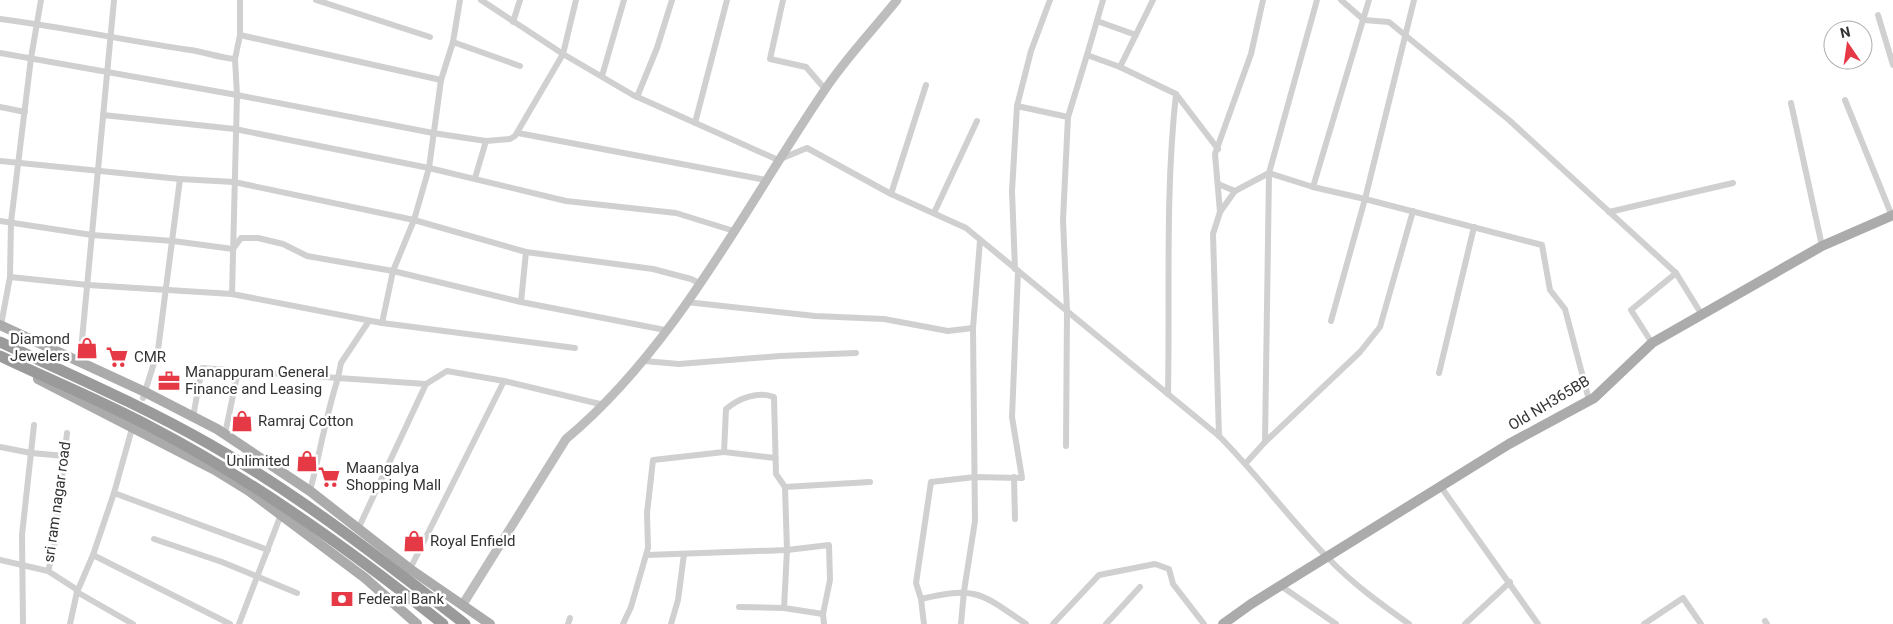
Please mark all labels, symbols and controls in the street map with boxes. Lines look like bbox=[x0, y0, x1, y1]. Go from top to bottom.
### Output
north arrow bbox=[1823, 20, 1873, 70]
text: N bbox=[1838, 23, 1852, 41]
place label: Diamond Jewelers bbox=[10, 330, 70, 365]
shop icon: Diamond Jewelers bbox=[74, 335, 100, 361]
supermarket icon: CMR bbox=[104, 344, 130, 370]
place label: CMR bbox=[134, 348, 166, 366]
place label: Manappuram General Finance and Leasing bbox=[185, 363, 329, 398]
office icon: Manappuram General Finance and Leasing bbox=[156, 368, 182, 394]
street label: Old NH365BB bbox=[1505, 372, 1593, 434]
shop icon: Ramraj Cotton bbox=[229, 408, 255, 434]
place label: Ramraj Cotton bbox=[258, 412, 354, 430]
street label: sri ram nagar road bbox=[40, 440, 74, 564]
shop icon: Unlimited bbox=[294, 448, 320, 474]
place label: Unlimited bbox=[227, 452, 290, 470]
place label: Maangalya Shopping Mall bbox=[346, 459, 441, 494]
supermarket icon: Maangalya Shopping Mall bbox=[316, 464, 342, 490]
shop icon: Royal Enfield bbox=[401, 528, 427, 554]
place label: Royal Enfield bbox=[430, 532, 515, 550]
bank icon: Federal Bank bbox=[329, 586, 355, 612]
place label: Federal Bank bbox=[358, 590, 445, 608]

